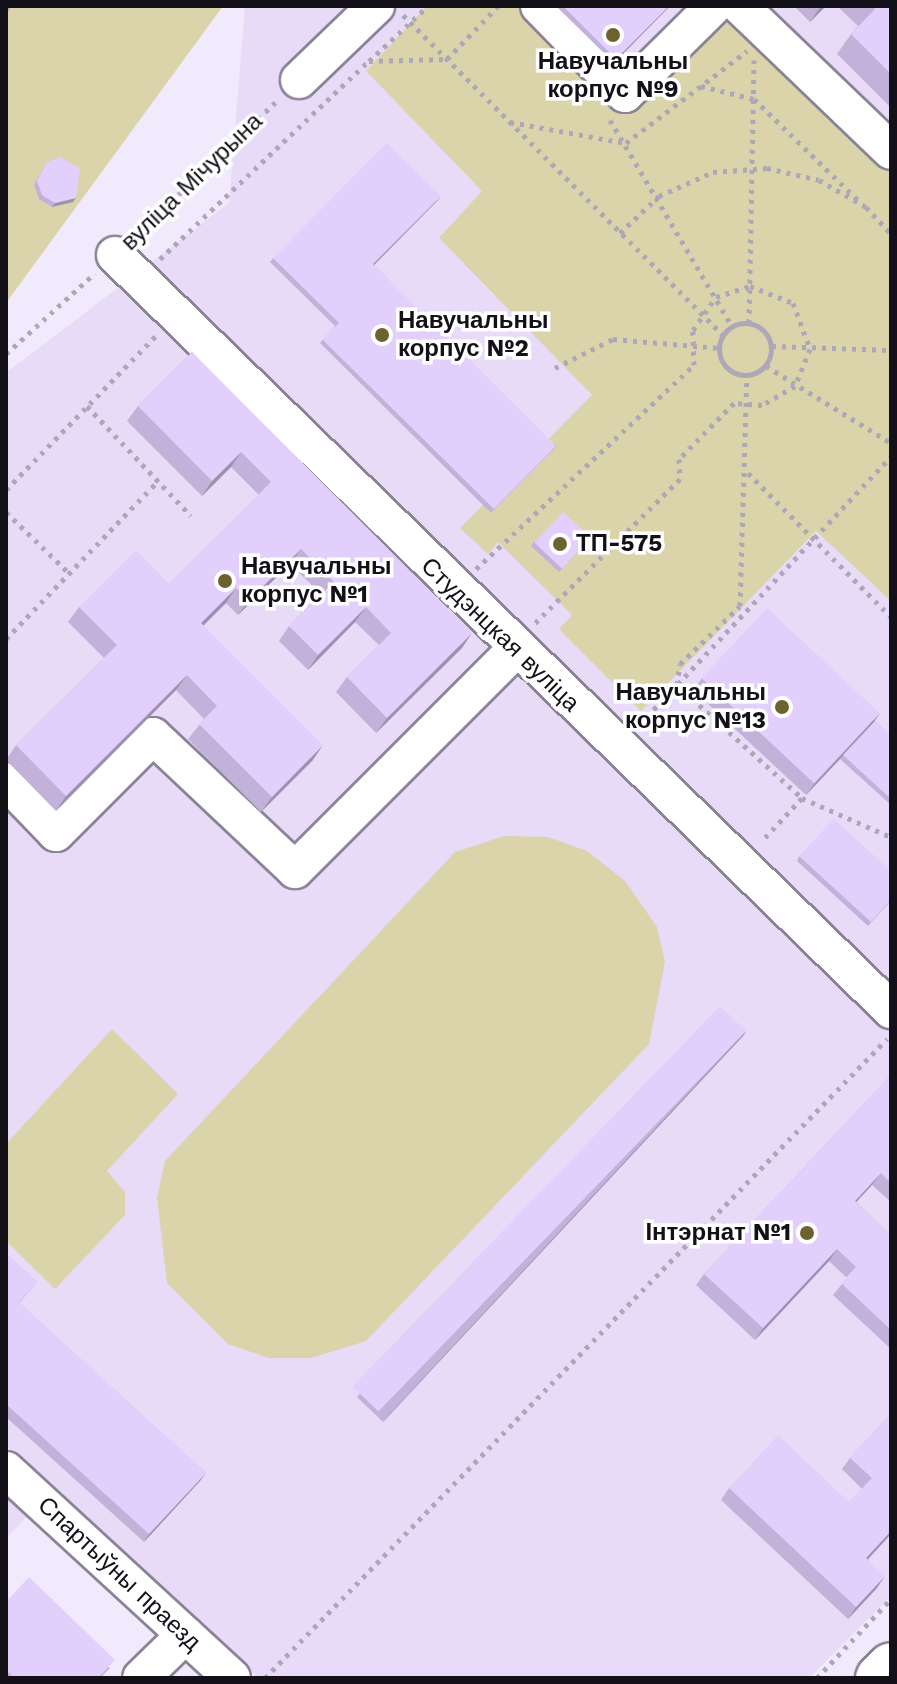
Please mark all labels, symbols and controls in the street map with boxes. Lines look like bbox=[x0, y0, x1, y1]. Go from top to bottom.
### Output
marker: Навучальны корпус №9 bbox=[604, 26, 622, 44]
place label: Навучальны корпус №9 bbox=[538, 48, 688, 104]
street label: вуліца Мічурына bbox=[115, 107, 269, 257]
place label: Навучальны корпус №2 bbox=[398, 307, 548, 363]
marker: Навучальны корпус №2 bbox=[373, 326, 391, 344]
place label: ТП-575 bbox=[576, 530, 662, 558]
marker: ТП-575 bbox=[551, 535, 569, 553]
street label: Студэнцкая вуліца bbox=[415, 552, 585, 718]
place label: Навучальны корпус №1 bbox=[241, 553, 391, 609]
marker: Навучальны корпус №1 bbox=[216, 572, 234, 590]
place label: Навучальны корпус №13 bbox=[616, 679, 766, 735]
marker: Навучальны корпус №13 bbox=[773, 698, 791, 716]
place label: Інтэрнат №1 bbox=[645, 1219, 791, 1247]
marker: Інтэрнат №1 bbox=[798, 1224, 816, 1242]
street label: Спартыўны праезд bbox=[32, 1491, 206, 1657]

